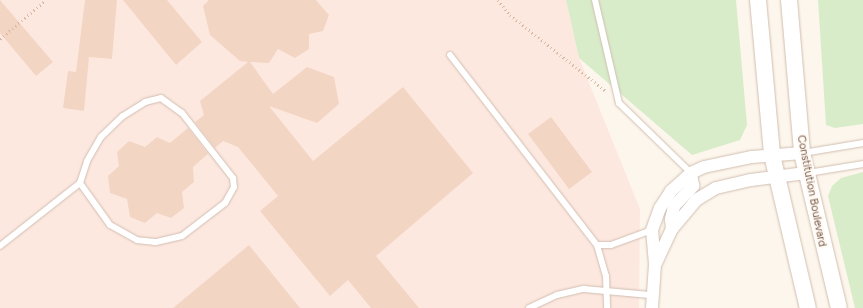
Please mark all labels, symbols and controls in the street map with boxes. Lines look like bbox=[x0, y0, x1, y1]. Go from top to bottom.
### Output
street label: Constitution Boulevard bbox=[794, 134, 828, 248]

